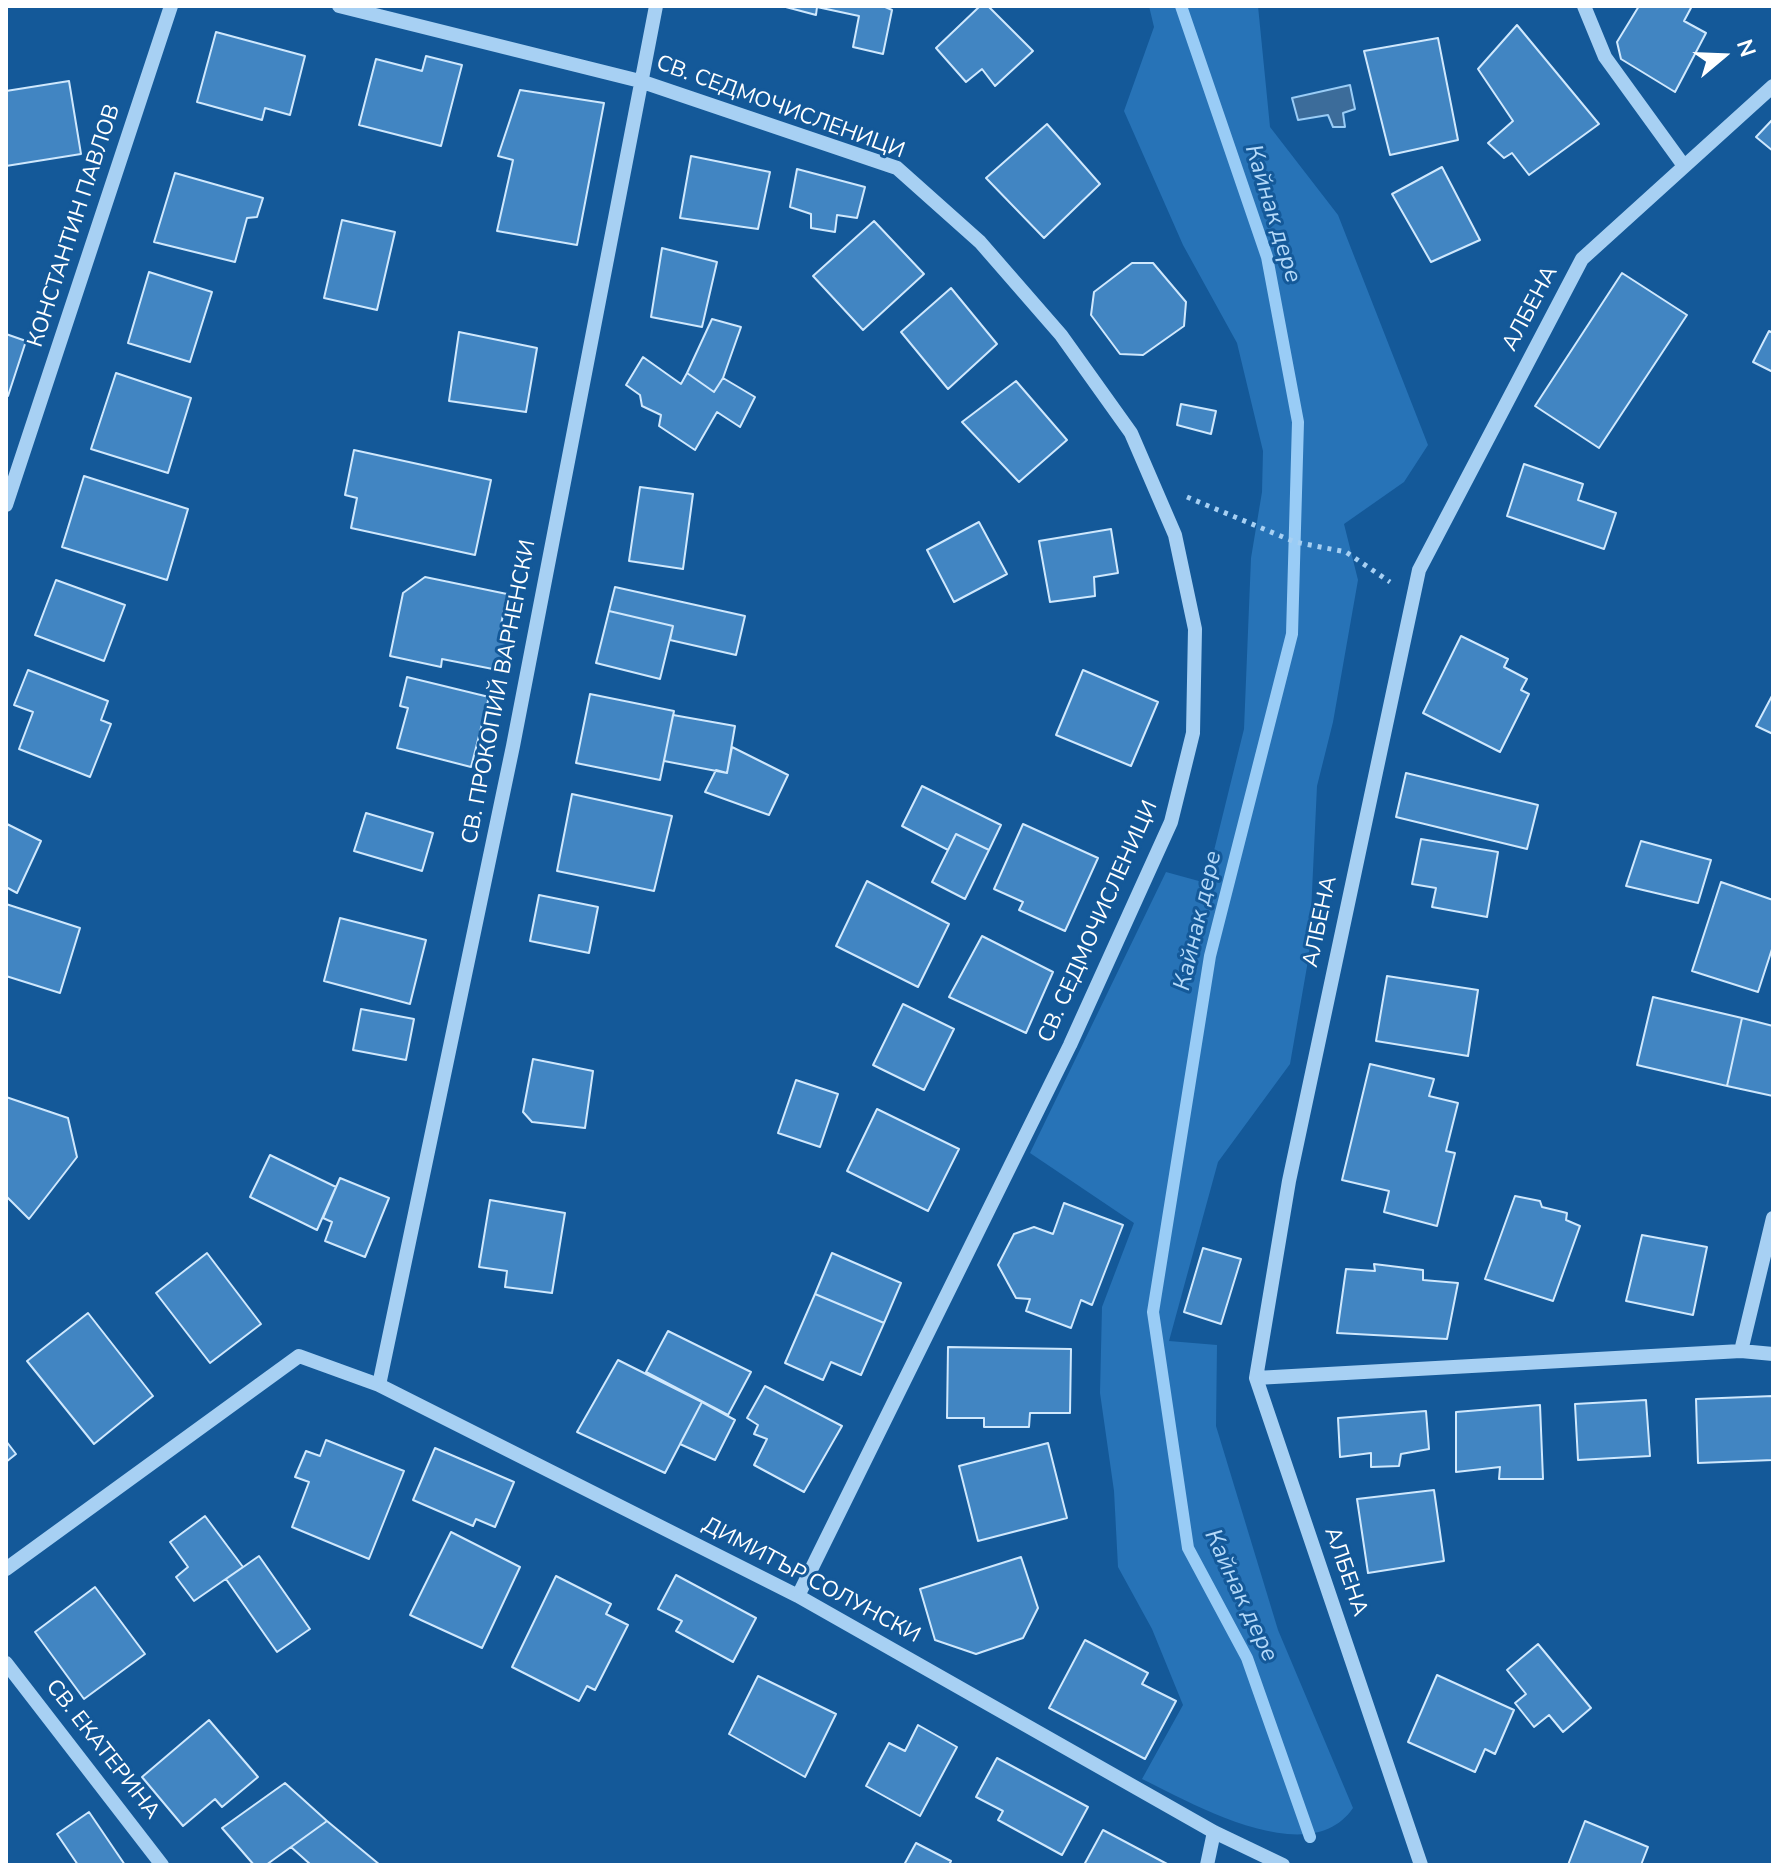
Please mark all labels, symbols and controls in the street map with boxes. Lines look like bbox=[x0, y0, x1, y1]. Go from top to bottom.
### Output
north arrow bbox=[1683, 16, 1763, 96]
text: N bbox=[1729, 36, 1763, 61]
street label: СВ. СЕДМОЧИСЛЕНИЦИ bbox=[652, 51, 908, 165]
street label: КОНСТАНТИН ПАВЛОВ bbox=[23, 101, 127, 351]
water label: Кайнак дере bbox=[1237, 142, 1307, 286]
street label: АЛБЕНА bbox=[1498, 262, 1564, 356]
street label: СВ. ПРОКОПИЙ ВАРНЕНСКИ bbox=[458, 538, 542, 846]
street label: СВ. СЕДМОЧИСЛЕНИЦИ bbox=[1034, 797, 1164, 1047]
water label: Кайнак дере bbox=[1169, 848, 1229, 994]
street label: АЛБЕНА bbox=[1298, 874, 1344, 970]
street label: ДИМИТЪР СОЛУНСКИ bbox=[698, 1512, 924, 1650]
street label: АЛБЕНА bbox=[1317, 1524, 1373, 1620]
water label: Кайнак дере bbox=[1197, 1525, 1283, 1667]
street label: СВ. ЕКАТЕРИНА bbox=[39, 1675, 165, 1825]

